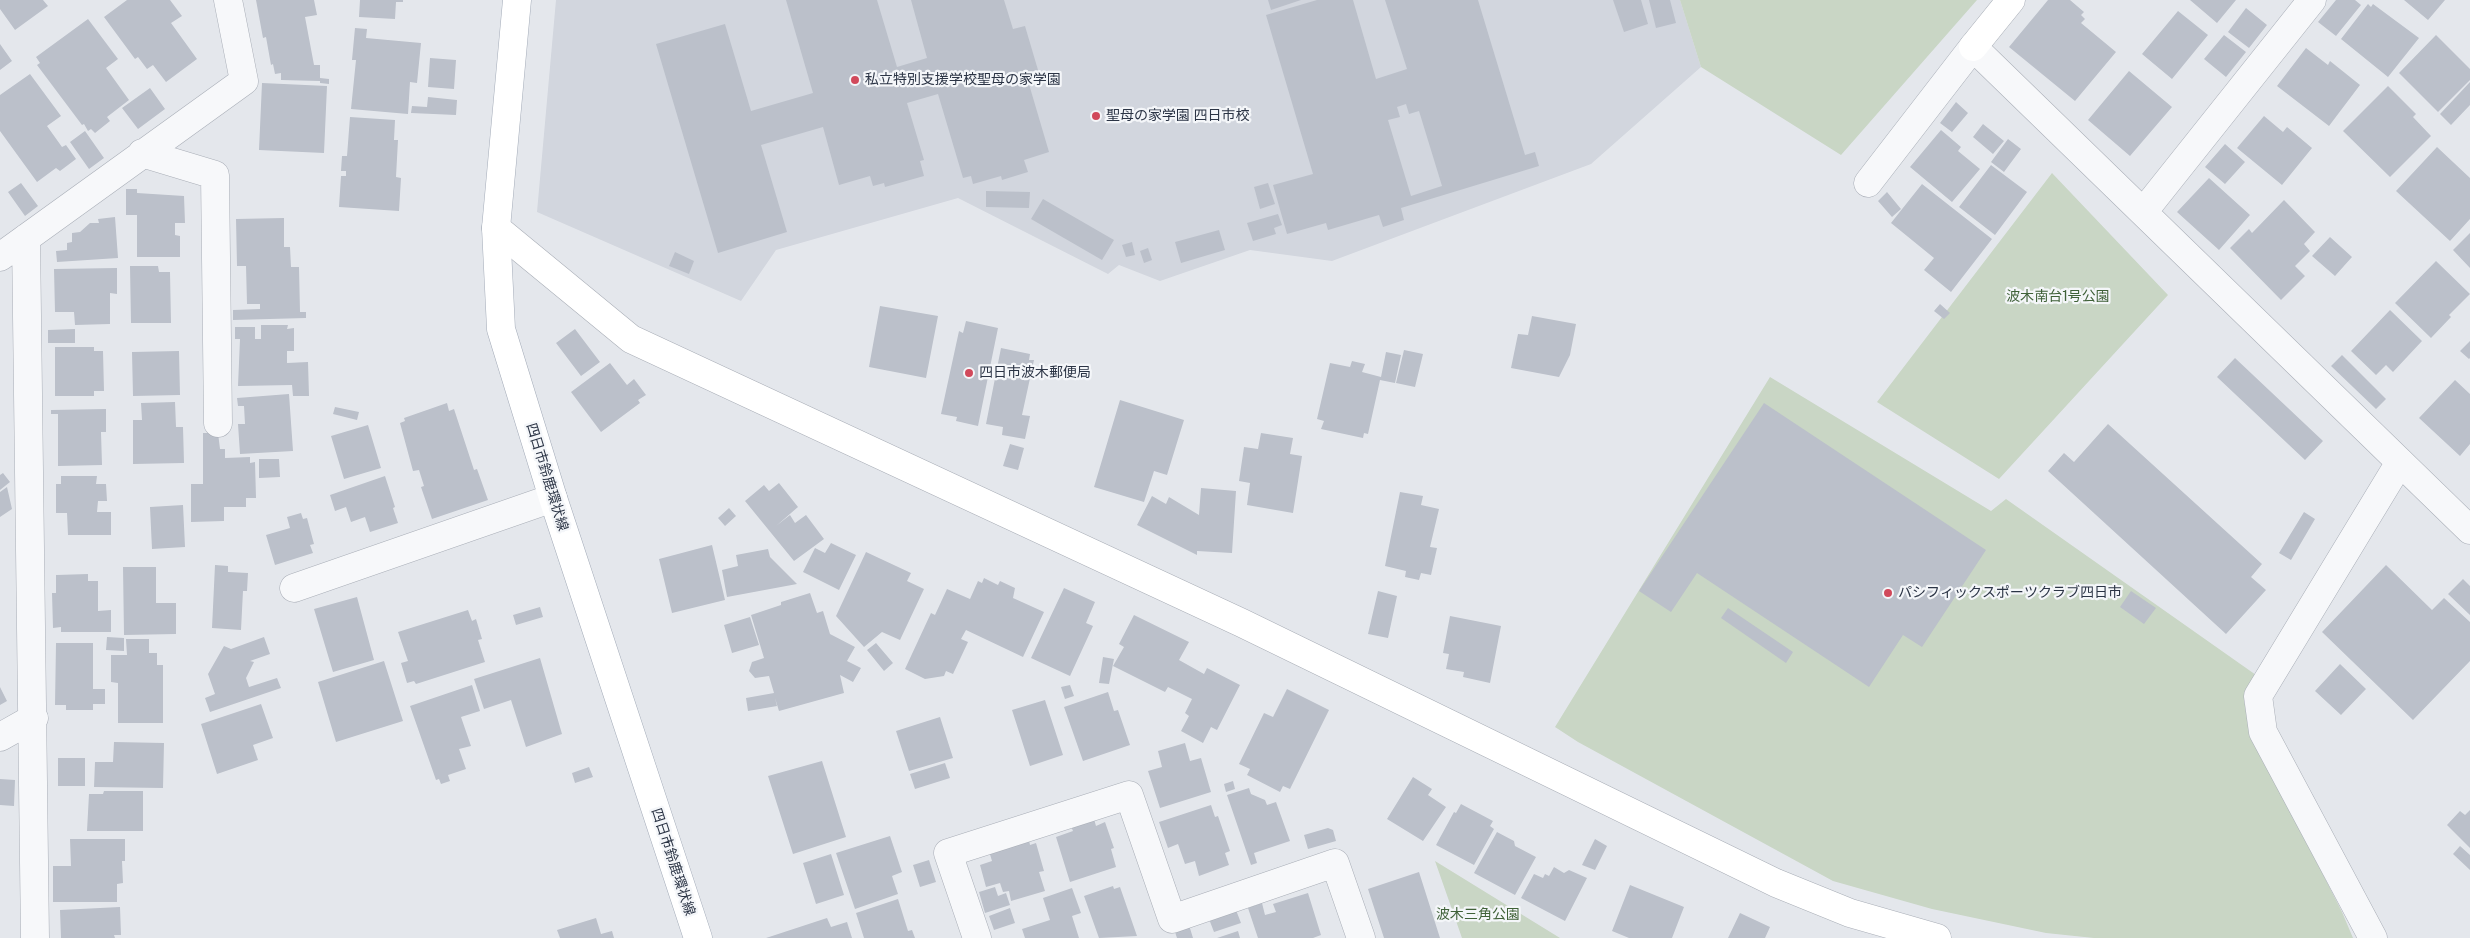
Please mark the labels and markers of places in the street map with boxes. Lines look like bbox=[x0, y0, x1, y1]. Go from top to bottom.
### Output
place label: 私立特別支援学校聖母の家学園 bbox=[865, 72, 1061, 88]
marker: 私立特別支援学校聖母の家学園 bbox=[849, 74, 861, 86]
place label: 聖母の家学園 四日市校 bbox=[1106, 108, 1249, 124]
marker: 聖母の家学園 四日市校 bbox=[1090, 110, 1102, 122]
place label: 四日市波木郵便局 bbox=[979, 365, 1091, 381]
marker: 四日市波木郵便局 bbox=[963, 367, 975, 379]
place label: パシフィックスポーツクラブ四日市 bbox=[1898, 585, 2122, 601]
marker: パシフィックスポーツクラブ四日市 bbox=[1882, 587, 1894, 599]

